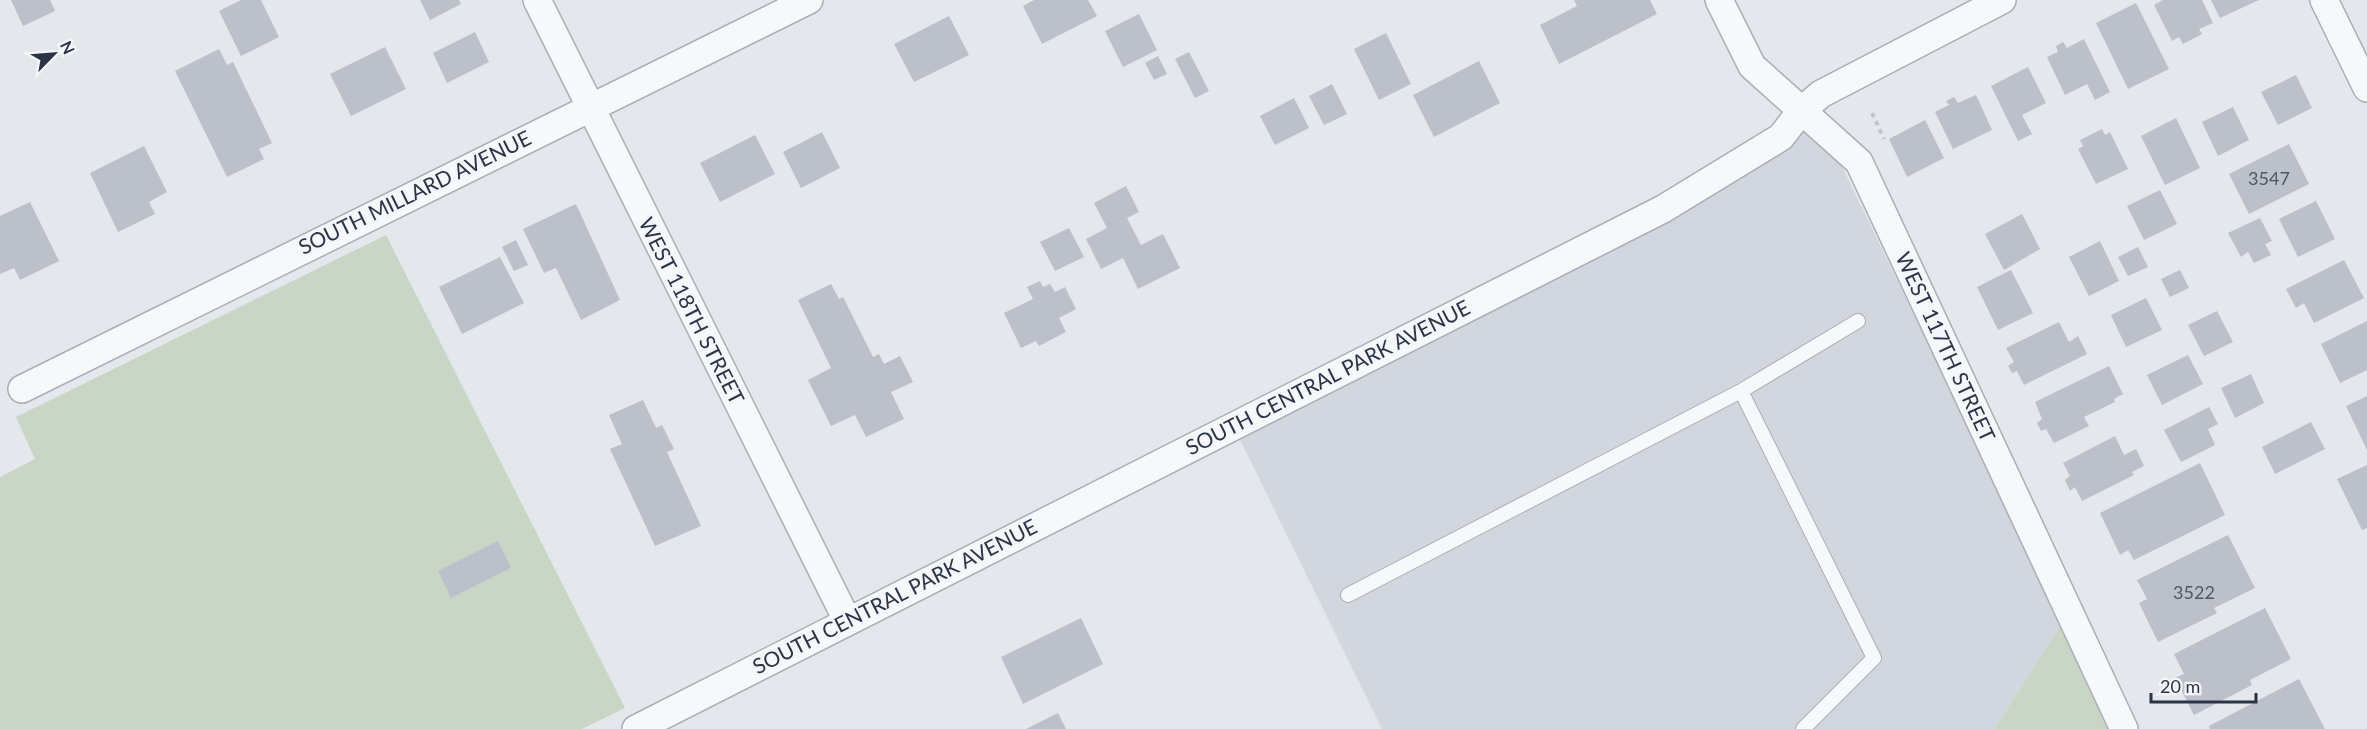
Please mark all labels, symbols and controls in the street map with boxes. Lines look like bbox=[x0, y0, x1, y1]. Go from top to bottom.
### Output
north arrow bbox=[24, 24, 84, 84]
text: N bbox=[57, 38, 79, 57]
street label: SOUTH MILLARD AVENUE bbox=[294, 124, 535, 259]
house number: 3547 bbox=[2248, 167, 2290, 189]
street label: WEST 118TH STREET bbox=[634, 213, 751, 408]
street label: WEST 117TH STREET bbox=[1891, 248, 2002, 446]
street label: SOUTH CENTRAL PARK AVENUE bbox=[1181, 294, 1474, 459]
street label: SOUTH CENTRAL PARK AVENUE bbox=[748, 513, 1041, 678]
house number: 3522 bbox=[2173, 581, 2215, 603]
scale bar bbox=[2151, 666, 2256, 704]
text: 20 m bbox=[2160, 675, 2200, 697]

